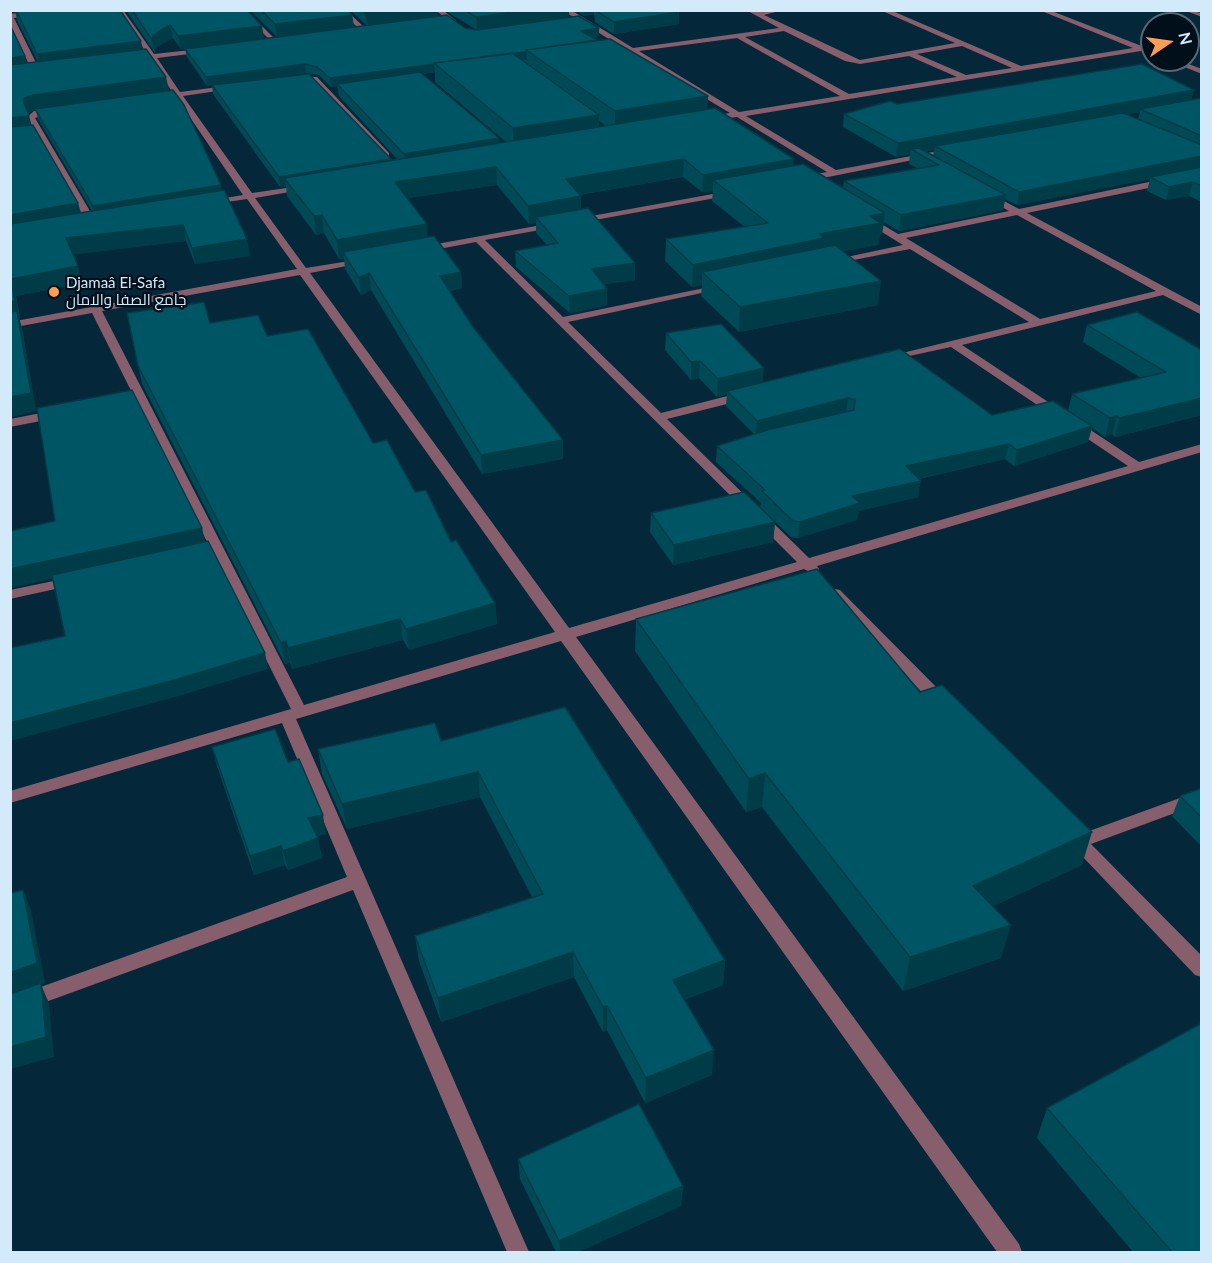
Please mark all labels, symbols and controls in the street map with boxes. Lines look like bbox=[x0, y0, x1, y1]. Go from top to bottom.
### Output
north arrow bbox=[1140, 12, 1200, 72]
text: N bbox=[1175, 30, 1197, 46]
place label: Djamaâ El-Safa جامع الصفا والامان bbox=[66, 274, 186, 309]
marker: Djamaâ El-Safa جامع الصفا والامان bbox=[47, 285, 61, 299]

